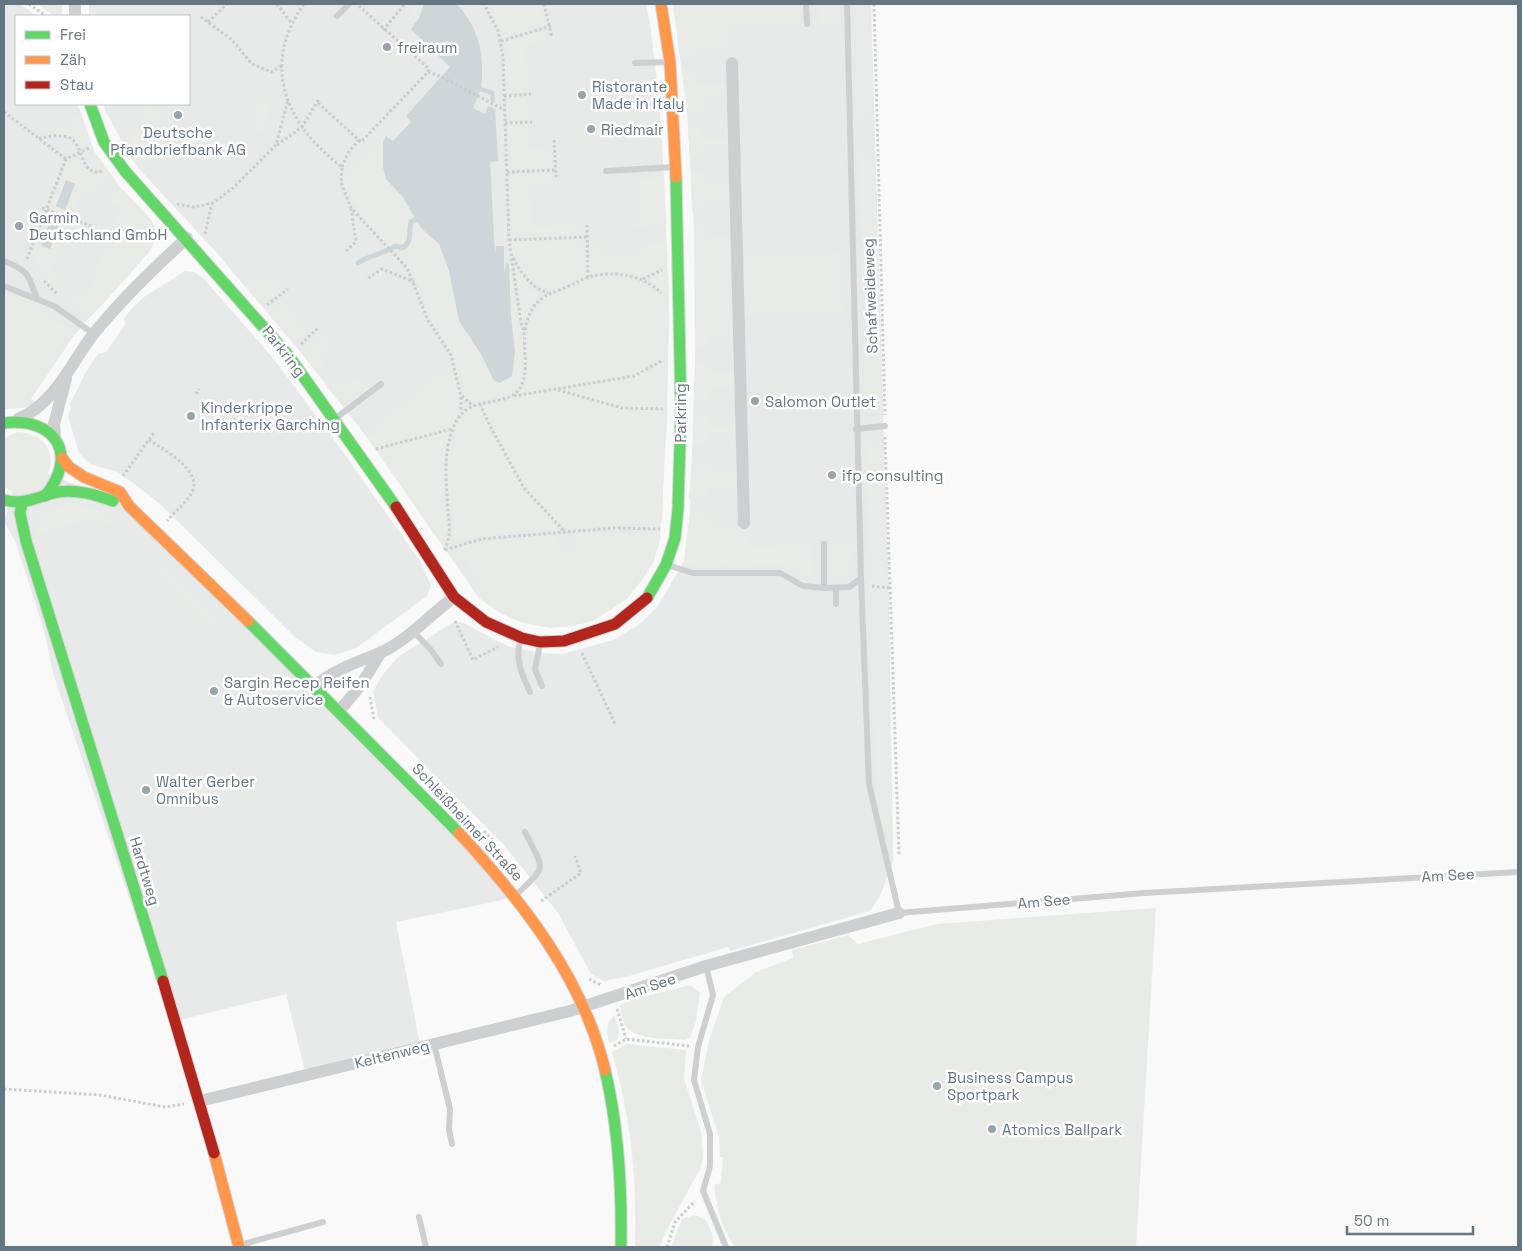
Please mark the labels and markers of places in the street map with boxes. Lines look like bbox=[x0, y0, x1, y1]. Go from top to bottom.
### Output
place label: freiraum bbox=[397, 38, 458, 57]
marker: freiraum bbox=[381, 41, 393, 53]
place label: Ristorante Made in Italy bbox=[592, 77, 685, 113]
marker: Ristorante Made in Italy bbox=[576, 89, 588, 101]
marker: Deutsche Pfandbriefbank AG bbox=[172, 109, 184, 121]
place label: Riedmair bbox=[601, 120, 664, 139]
place label: Deutsche Pfandbriefbank AG bbox=[110, 123, 246, 159]
marker: Riedmair bbox=[585, 123, 597, 135]
place label: Garmin Deutschland GmbH bbox=[29, 208, 167, 244]
marker: Garmin Deutschland GmbH bbox=[13, 220, 25, 232]
place label: Salomon Outlet bbox=[765, 392, 876, 411]
marker: Salomon Outlet bbox=[749, 395, 761, 407]
place label: Kinderkrippe Infanterix Garching bbox=[201, 398, 340, 434]
marker: Kinderkrippe Infanterix Garching bbox=[185, 410, 197, 422]
place label: ifp consulting bbox=[842, 466, 943, 485]
marker: ifp consulting bbox=[826, 469, 838, 481]
place label: Sargin Recep Reifen & Autoservice bbox=[224, 673, 370, 709]
marker: Sargin Recep Reifen & Autoservice bbox=[208, 685, 220, 697]
place label: Walter Gerber Omnibus bbox=[156, 772, 255, 808]
marker: Walter Gerber Omnibus bbox=[140, 784, 152, 796]
place label: Business Campus Sportpark bbox=[947, 1068, 1073, 1104]
marker: Business Campus Sportpark bbox=[931, 1080, 943, 1092]
place label: Atomics Ballpark bbox=[1002, 1120, 1122, 1139]
marker: Atomics Ballpark bbox=[986, 1123, 998, 1135]

